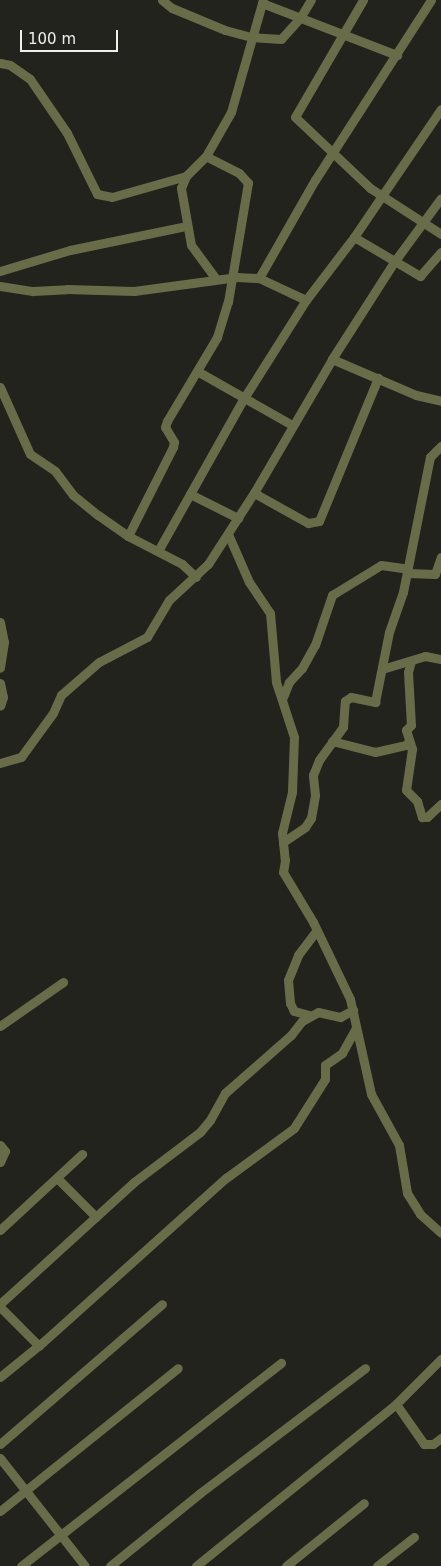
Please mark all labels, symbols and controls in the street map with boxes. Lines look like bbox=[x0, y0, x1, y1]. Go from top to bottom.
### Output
scale bar bbox=[22, 20, 120, 52]
text: 100 m bbox=[28, 30, 76, 48]

